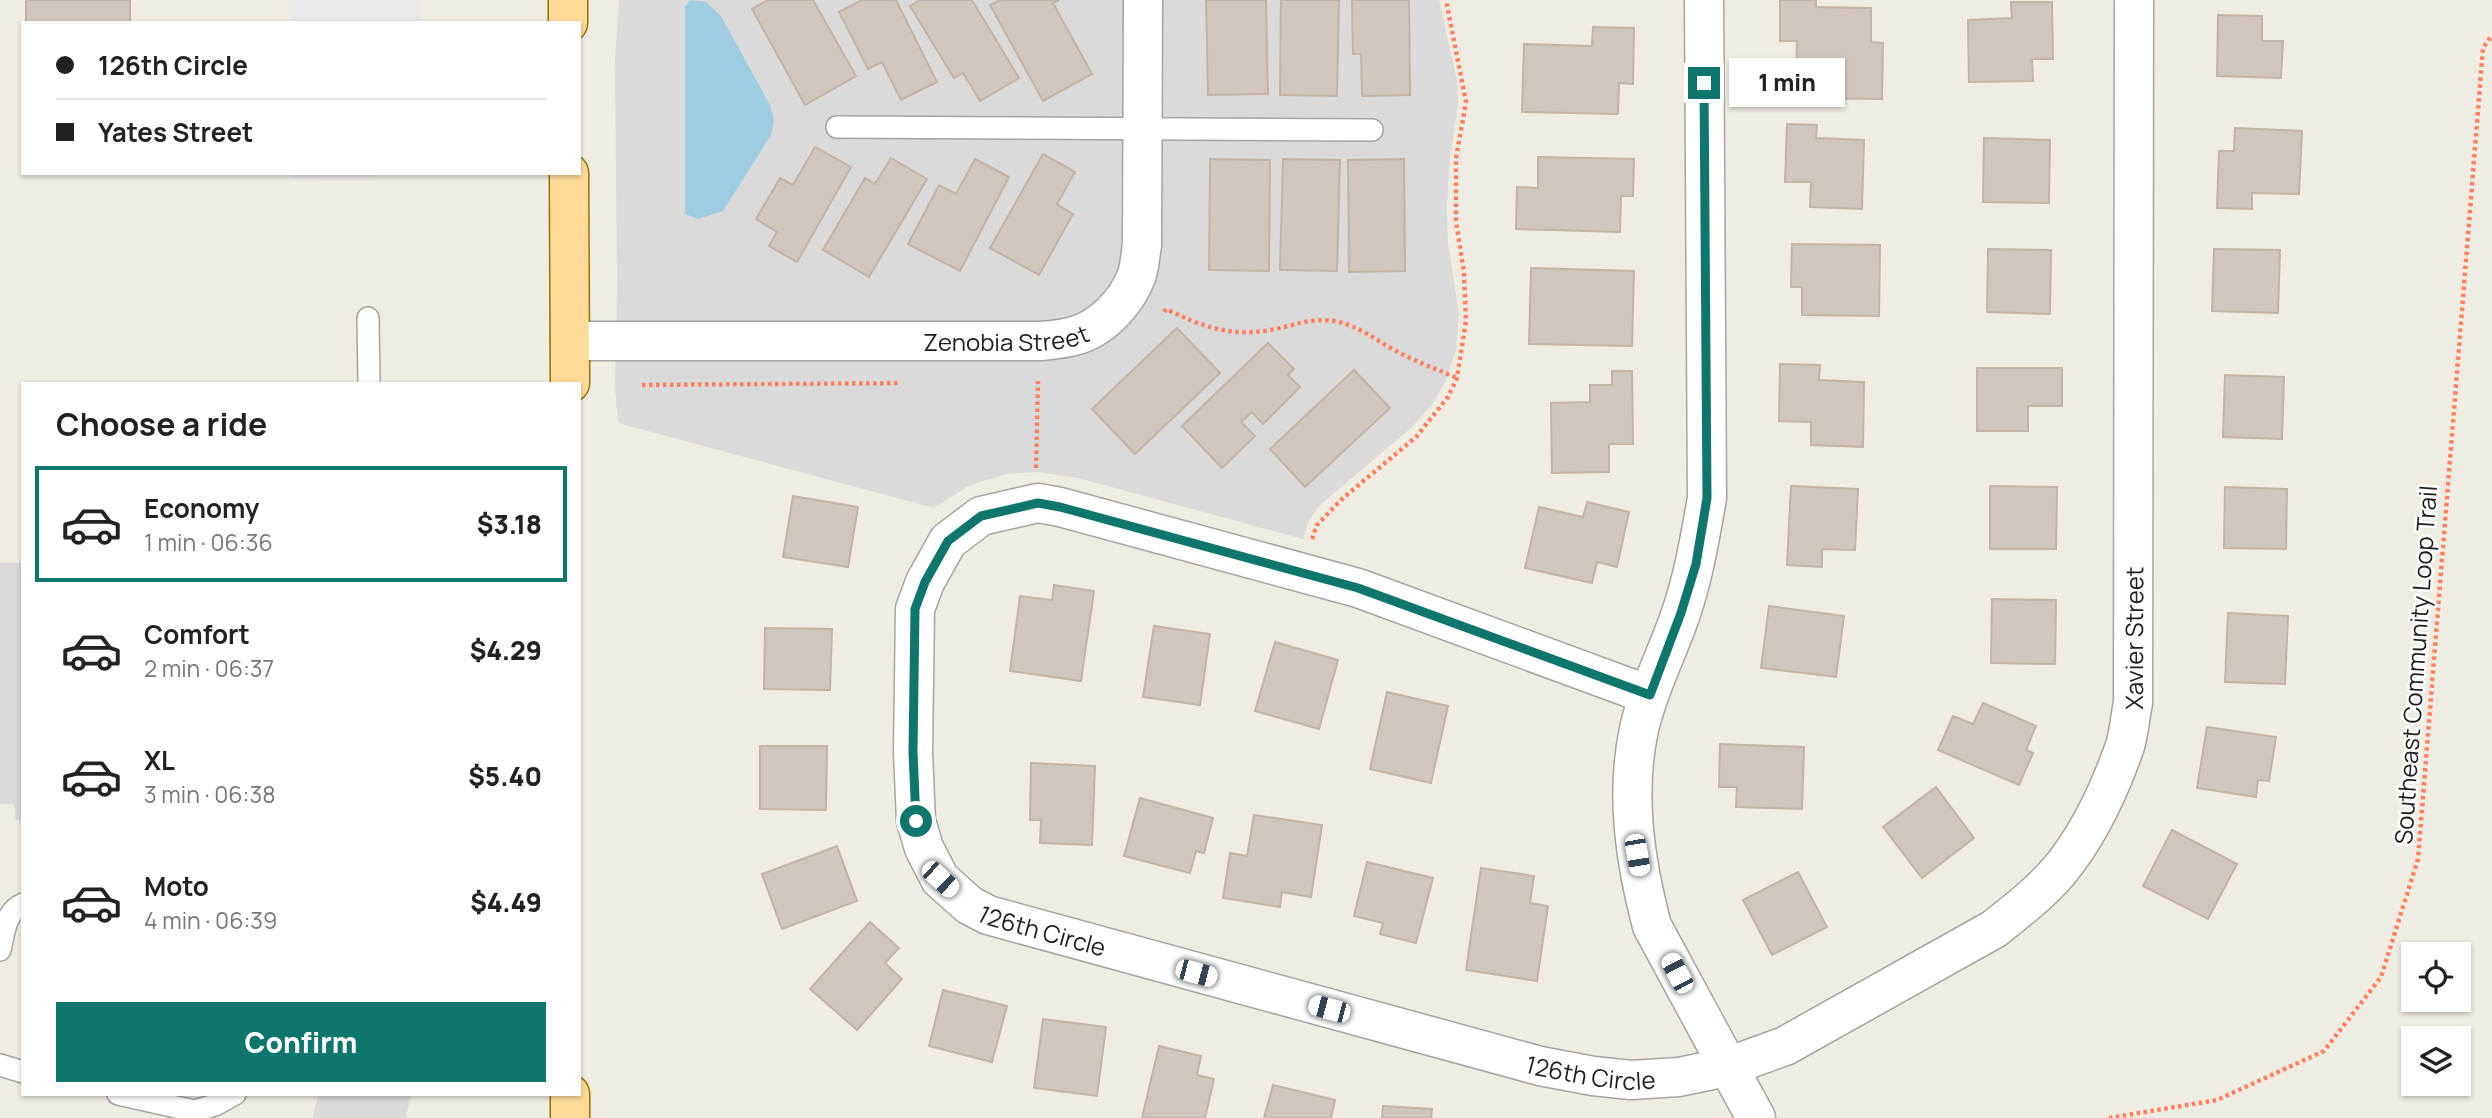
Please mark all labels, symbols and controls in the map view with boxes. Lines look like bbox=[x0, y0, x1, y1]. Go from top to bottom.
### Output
text: 126th Circle bbox=[98, 47, 248, 83]
callout: 1 min bbox=[1728, 58, 1844, 108]
text: 1 min bbox=[1758, 66, 1816, 98]
route end bbox=[1688, 67, 1720, 99]
text: Yates Street bbox=[98, 114, 253, 150]
street label: Zenobia Street bbox=[923, 316, 1094, 358]
text: Choose a ride bbox=[56, 402, 267, 446]
street label: Southeast Community Loop Trail bbox=[2386, 484, 2444, 846]
text: Economy bbox=[144, 490, 259, 526]
icon: car bbox=[60, 493, 123, 556]
text: $3.18 bbox=[477, 506, 542, 542]
text: 1 min · 06:36 bbox=[144, 526, 273, 558]
street label: Xavier Street bbox=[2116, 567, 2150, 710]
text: Comfort bbox=[144, 616, 250, 652]
icon: car bbox=[60, 619, 123, 682]
text: $4.29 bbox=[470, 632, 542, 668]
text: 2 min · 06:37 bbox=[144, 652, 274, 684]
text: XL bbox=[144, 742, 175, 778]
icon: car bbox=[60, 745, 123, 808]
text: $5.40 bbox=[468, 758, 542, 794]
text: 3 min · 06:38 bbox=[144, 778, 276, 810]
route start bbox=[900, 805, 932, 837]
car bbox=[1624, 832, 1651, 878]
car bbox=[918, 857, 963, 901]
text: Moto bbox=[144, 868, 209, 904]
icon: car bbox=[60, 871, 123, 934]
text: $4.49 bbox=[470, 884, 542, 920]
street label: 126th Circle bbox=[973, 896, 1110, 963]
text: 4 min · 06:39 bbox=[144, 904, 277, 936]
map controls bbox=[2401, 942, 2471, 1096]
button: locate bbox=[2401, 942, 2471, 1012]
car bbox=[1658, 950, 1697, 996]
car bbox=[1173, 957, 1220, 989]
car bbox=[1306, 993, 1353, 1025]
button: Confirm bbox=[56, 1002, 546, 1082]
button: layers bbox=[2401, 1026, 2471, 1096]
street label: 126th Circle bbox=[1522, 1046, 1656, 1097]

